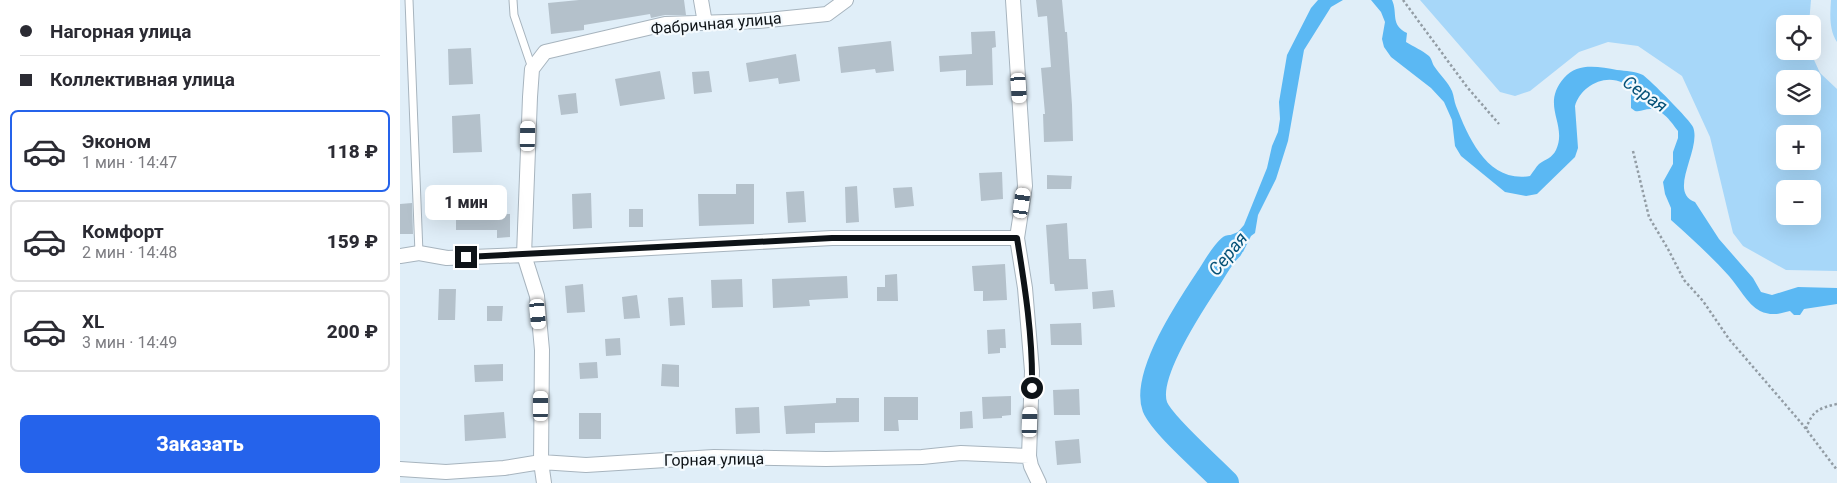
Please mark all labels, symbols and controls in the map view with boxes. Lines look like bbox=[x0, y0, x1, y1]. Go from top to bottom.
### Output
street label: Фабричная улица bbox=[650, 8, 782, 39]
map controls bbox=[1776, 15, 1821, 225]
button: locate bbox=[1776, 15, 1821, 60]
text: Нагорная улица bbox=[50, 20, 192, 43]
text: Коллективная улица bbox=[50, 68, 235, 91]
button: layers bbox=[1776, 70, 1821, 115]
water label: Серая bbox=[1619, 71, 1672, 116]
car bbox=[1010, 73, 1027, 103]
car bbox=[520, 121, 535, 151]
button: + bbox=[1776, 125, 1821, 170]
icon: car bbox=[22, 129, 67, 174]
text: Эконом bbox=[82, 130, 151, 153]
text: 118 ₽ bbox=[327, 140, 378, 163]
text: 1 мин · 14:47 bbox=[82, 153, 177, 172]
button: − bbox=[1776, 180, 1821, 225]
callout: 1 мин bbox=[425, 184, 507, 220]
car bbox=[1012, 187, 1031, 219]
text: 1 мин bbox=[444, 193, 488, 212]
icon: car bbox=[22, 219, 67, 264]
text: Комфорт bbox=[82, 220, 164, 243]
water label: Серая bbox=[1204, 228, 1251, 280]
text: 159 ₽ bbox=[327, 230, 378, 253]
text: 2 мин · 14:48 bbox=[82, 243, 177, 262]
route end bbox=[455, 246, 477, 268]
car bbox=[529, 298, 546, 330]
icon: car bbox=[22, 309, 67, 354]
text: XL bbox=[82, 310, 104, 333]
text: 200 ₽ bbox=[327, 320, 378, 343]
text: 3 мин · 14:49 bbox=[82, 333, 177, 352]
route start bbox=[1021, 377, 1043, 399]
car bbox=[533, 391, 548, 421]
car bbox=[1021, 407, 1038, 437]
button: Заказать bbox=[20, 415, 380, 473]
street label: Горная улица bbox=[664, 449, 764, 470]

